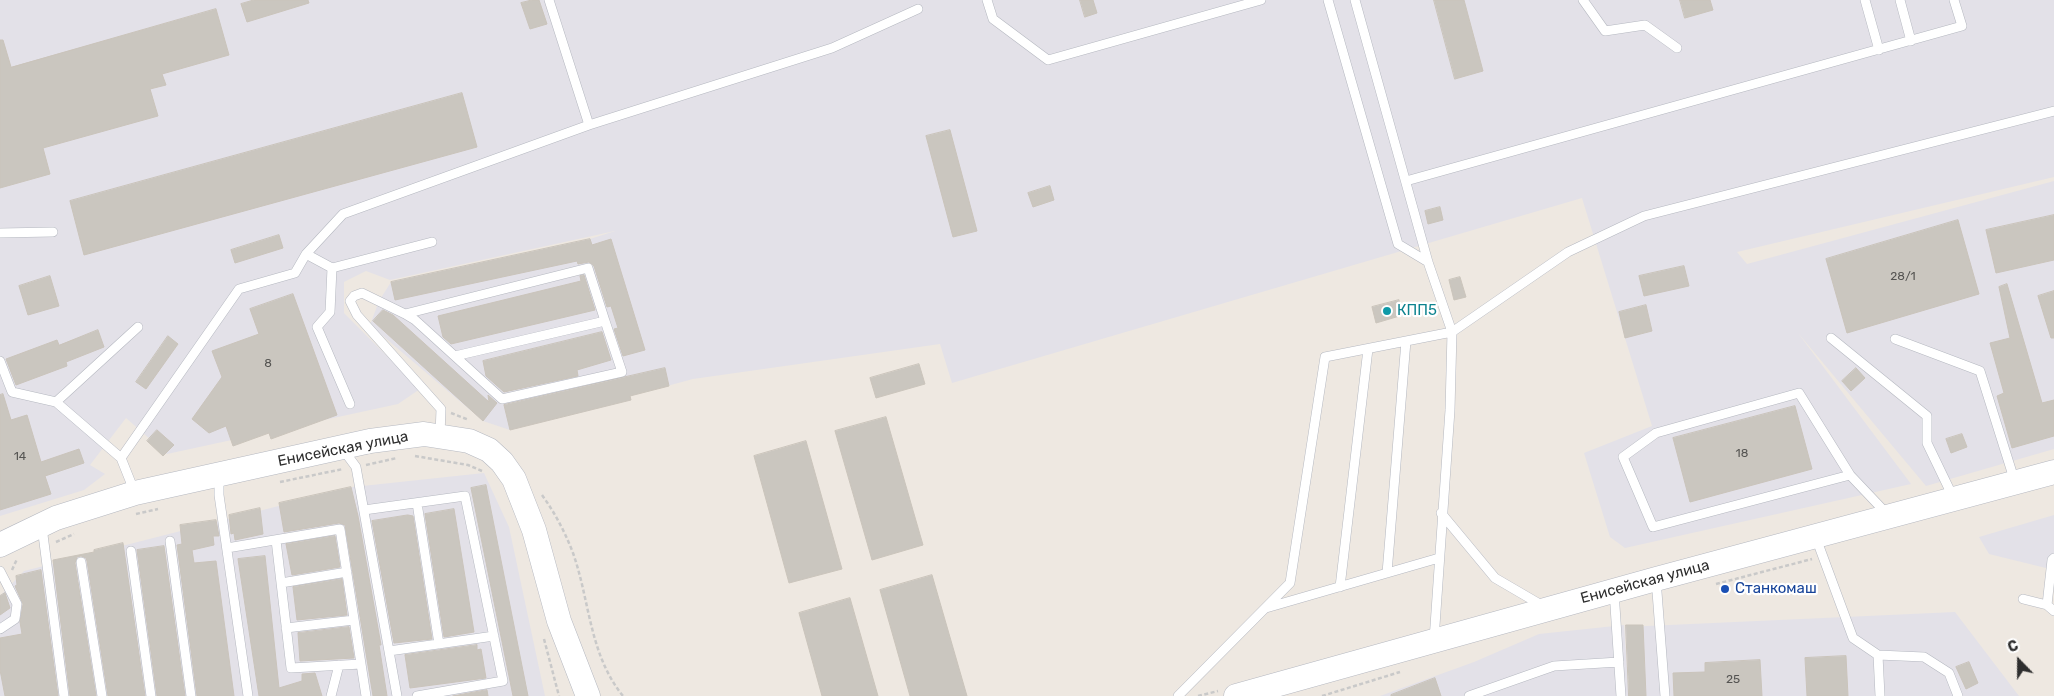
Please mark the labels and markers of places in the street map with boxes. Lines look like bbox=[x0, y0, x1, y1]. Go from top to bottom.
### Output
place label: КПП5 bbox=[1397, 302, 1437, 320]
marker: КПП5 bbox=[1381, 305, 1393, 317]
place label: Станкомаш bbox=[1735, 580, 1817, 598]
marker: Станкомаш bbox=[1719, 583, 1731, 595]

